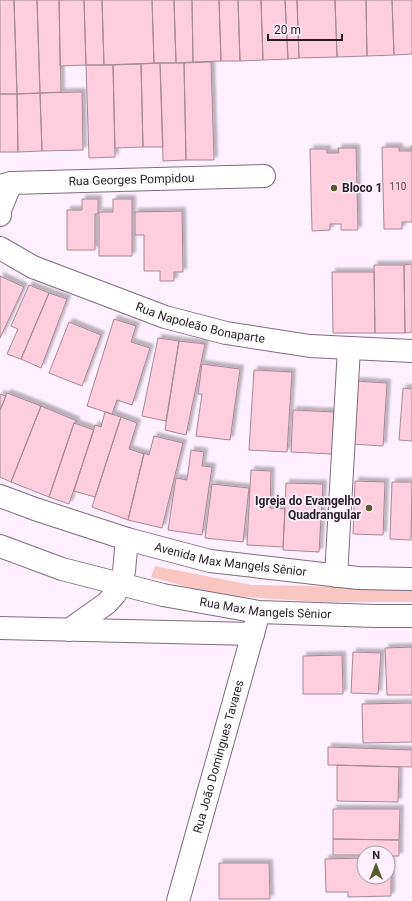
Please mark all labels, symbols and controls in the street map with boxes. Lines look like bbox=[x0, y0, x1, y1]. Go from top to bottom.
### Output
scale bar bbox=[268, 16, 342, 42]
text: 20 m bbox=[274, 23, 301, 37]
street label: Rua Georges Pompidou bbox=[68, 171, 195, 188]
place label: Bloco 1 bbox=[342, 181, 383, 195]
house number: 110 bbox=[390, 181, 407, 192]
marker: Bloco 1 bbox=[329, 183, 339, 193]
street label: Rua Napoleão Bonaparte bbox=[134, 300, 266, 346]
place label: Igreja do Evangelho Quadrangular bbox=[255, 494, 362, 522]
marker: Igreja do Evangelho Quadrangular bbox=[364, 503, 374, 513]
street label: Avenida Max Mangels Sênior bbox=[153, 540, 307, 579]
street label: Rua Max Mangels Sênior bbox=[199, 595, 331, 621]
street label: Rua João Domingues Tavares bbox=[190, 678, 247, 835]
north arrow bbox=[356, 845, 396, 885]
text: N bbox=[372, 849, 380, 862]

